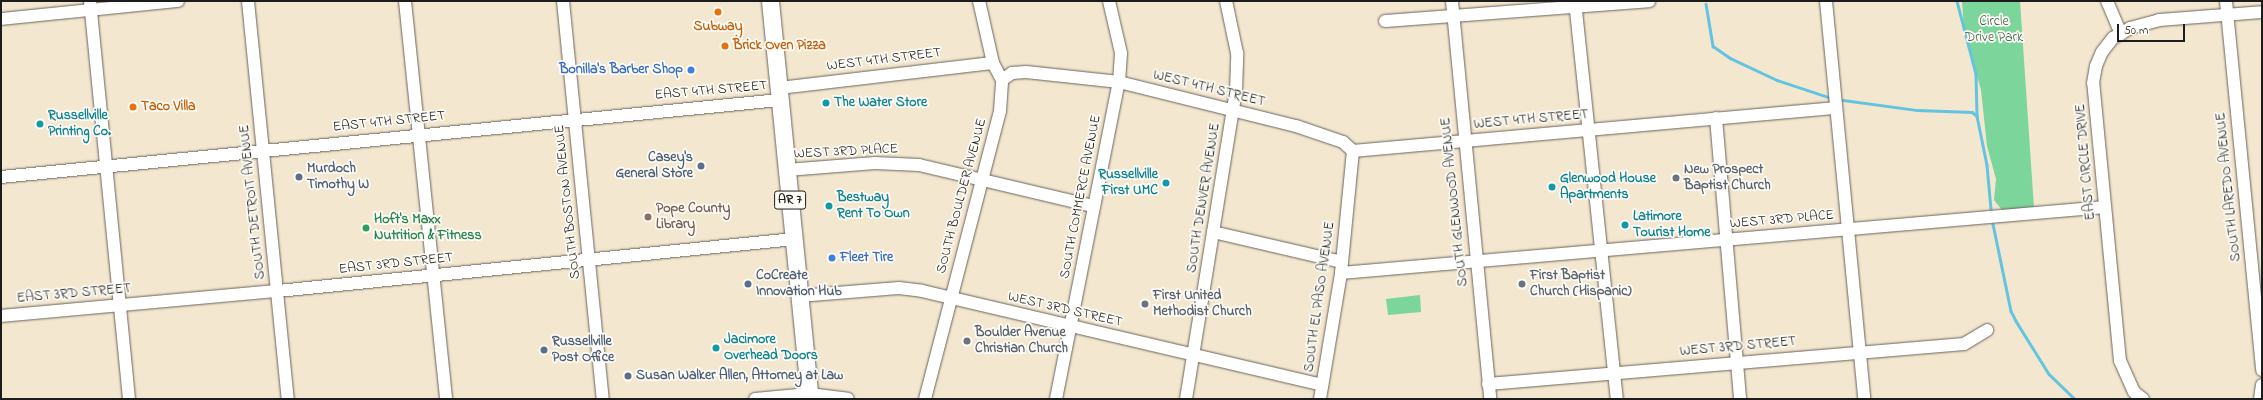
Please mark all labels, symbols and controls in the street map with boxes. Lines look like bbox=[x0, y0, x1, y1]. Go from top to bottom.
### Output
marker: Subway bbox=[713, 7, 723, 17]
park label: Circle Drive Park bbox=[1965, 14, 2023, 46]
scale bar bbox=[2119, 16, 2187, 42]
place label: Subway bbox=[694, 19, 742, 35]
text: 50 m bbox=[2124, 22, 2148, 40]
place label: Brick Oven Pizza bbox=[733, 38, 826, 54]
marker: Brick Oven Pizza bbox=[720, 41, 730, 51]
street label: WEST 4TH STREET bbox=[826, 45, 942, 75]
place label: Bonilla's Barber Shop bbox=[559, 62, 683, 78]
marker: Bonilla's Barber Shop bbox=[686, 65, 696, 75]
street label: WEST 4TH STREET bbox=[1151, 67, 1267, 111]
street label: EAST 4TH STREET bbox=[654, 78, 768, 104]
place label: The Water Store bbox=[834, 95, 927, 111]
marker: The Water Store bbox=[821, 98, 831, 108]
place label: Taco Villa bbox=[141, 99, 196, 115]
marker: Taco Villa bbox=[128, 102, 138, 112]
street label: EAST CIRCLE DRIVE bbox=[2073, 103, 2099, 221]
street label: WEST 4TH STREET bbox=[1473, 107, 1589, 133]
place label: Russellville Printing Co. bbox=[48, 108, 111, 140]
street label: EAST 4TH STREET bbox=[332, 108, 446, 136]
street label: SOUTH LAREDO AVENUE bbox=[2213, 111, 2245, 263]
street label: SOUTH COMMERCE AVENUE bbox=[1057, 114, 1105, 280]
street label: SOUTH BOULDER AVENUE bbox=[933, 117, 991, 275]
street label: SOUTH GLENWOOD AVENUE bbox=[1438, 117, 1472, 287]
marker: Russellville Printing Co. bbox=[35, 119, 45, 129]
street label: SOUTH DENVER AVENUE bbox=[1184, 122, 1224, 274]
street label: SOUTH DETROIT AVENUE bbox=[237, 124, 269, 280]
street label: SOUTH BOSTON AVENUE bbox=[552, 124, 584, 280]
street label: WEST 3RD PLACE bbox=[793, 141, 899, 163]
place label: Casey's General Store bbox=[615, 150, 693, 182]
place label: Murdoch Timothy W bbox=[307, 161, 369, 194]
marker: Casey's General Store bbox=[696, 161, 706, 171]
place label: New Prospect Baptist Church bbox=[1684, 162, 1771, 194]
place label: Russellville First UMC bbox=[1098, 167, 1158, 200]
place label: Glenwood House Apartments bbox=[1560, 171, 1656, 204]
marker: Murdoch Timothy W bbox=[294, 172, 304, 182]
marker: New Prospect Baptist Church bbox=[1671, 173, 1681, 183]
marker: Russellville First UMC bbox=[1161, 178, 1171, 188]
marker: Glenwood House Apartments bbox=[1547, 182, 1557, 192]
road number: AR 7 bbox=[774, 189, 806, 211]
place label: Bestway Rent To Own bbox=[837, 190, 910, 222]
place label: Pope County Library bbox=[656, 201, 730, 234]
marker: Bestway Rent To Own bbox=[824, 201, 834, 211]
street label: WEST 3RD PLACE bbox=[1729, 207, 1835, 233]
place label: Latimore Tourist Home bbox=[1633, 209, 1710, 242]
place label: Hoft's Maxx Nutrition & Fitness bbox=[374, 212, 482, 244]
marker: Pope County Library bbox=[643, 212, 653, 222]
marker: Latimore Tourist Home bbox=[1620, 220, 1630, 230]
street label: SOUTH EL PASO AVENUE bbox=[1301, 221, 1339, 373]
marker: Hoft's Maxx Nutrition & Fitness bbox=[361, 223, 371, 233]
street label: EAST 3RD STREET bbox=[338, 250, 454, 278]
place label: Fleet Tire bbox=[840, 250, 893, 266]
marker: Fleet Tire bbox=[827, 253, 837, 263]
place label: CoCreate Innovation Hub bbox=[756, 268, 842, 300]
place label: First Baptist Church (Hispanic) bbox=[1530, 268, 1632, 300]
marker: CoCreate Innovation Hub bbox=[743, 279, 753, 289]
marker: First Baptist Church (Hispanic) bbox=[1517, 279, 1527, 289]
street label: EAST 3RD STREET bbox=[16, 281, 132, 307]
place label: First United Methodist Church bbox=[1153, 288, 1252, 320]
street label: WEST 3RD STREET bbox=[1006, 289, 1124, 331]
marker: First United Methodist Church bbox=[1140, 299, 1150, 309]
place label: Boulder Avenue Christian Church bbox=[975, 325, 1068, 358]
place label: Jacimore Overhead Doors bbox=[724, 332, 818, 364]
place label: Russellville Post Office bbox=[552, 334, 614, 366]
street label: WEST 3RD STREET bbox=[1679, 334, 1797, 360]
marker: Boulder Avenue Christian Church bbox=[962, 336, 972, 346]
marker: Jacimore Overhead Doors bbox=[711, 343, 721, 353]
marker: Russellville Post Office bbox=[539, 345, 549, 355]
place label: Susan Walker Allen, Attorney at Law bbox=[636, 368, 843, 384]
marker: Susan Walker Allen, Attorney at Law bbox=[623, 371, 633, 381]

